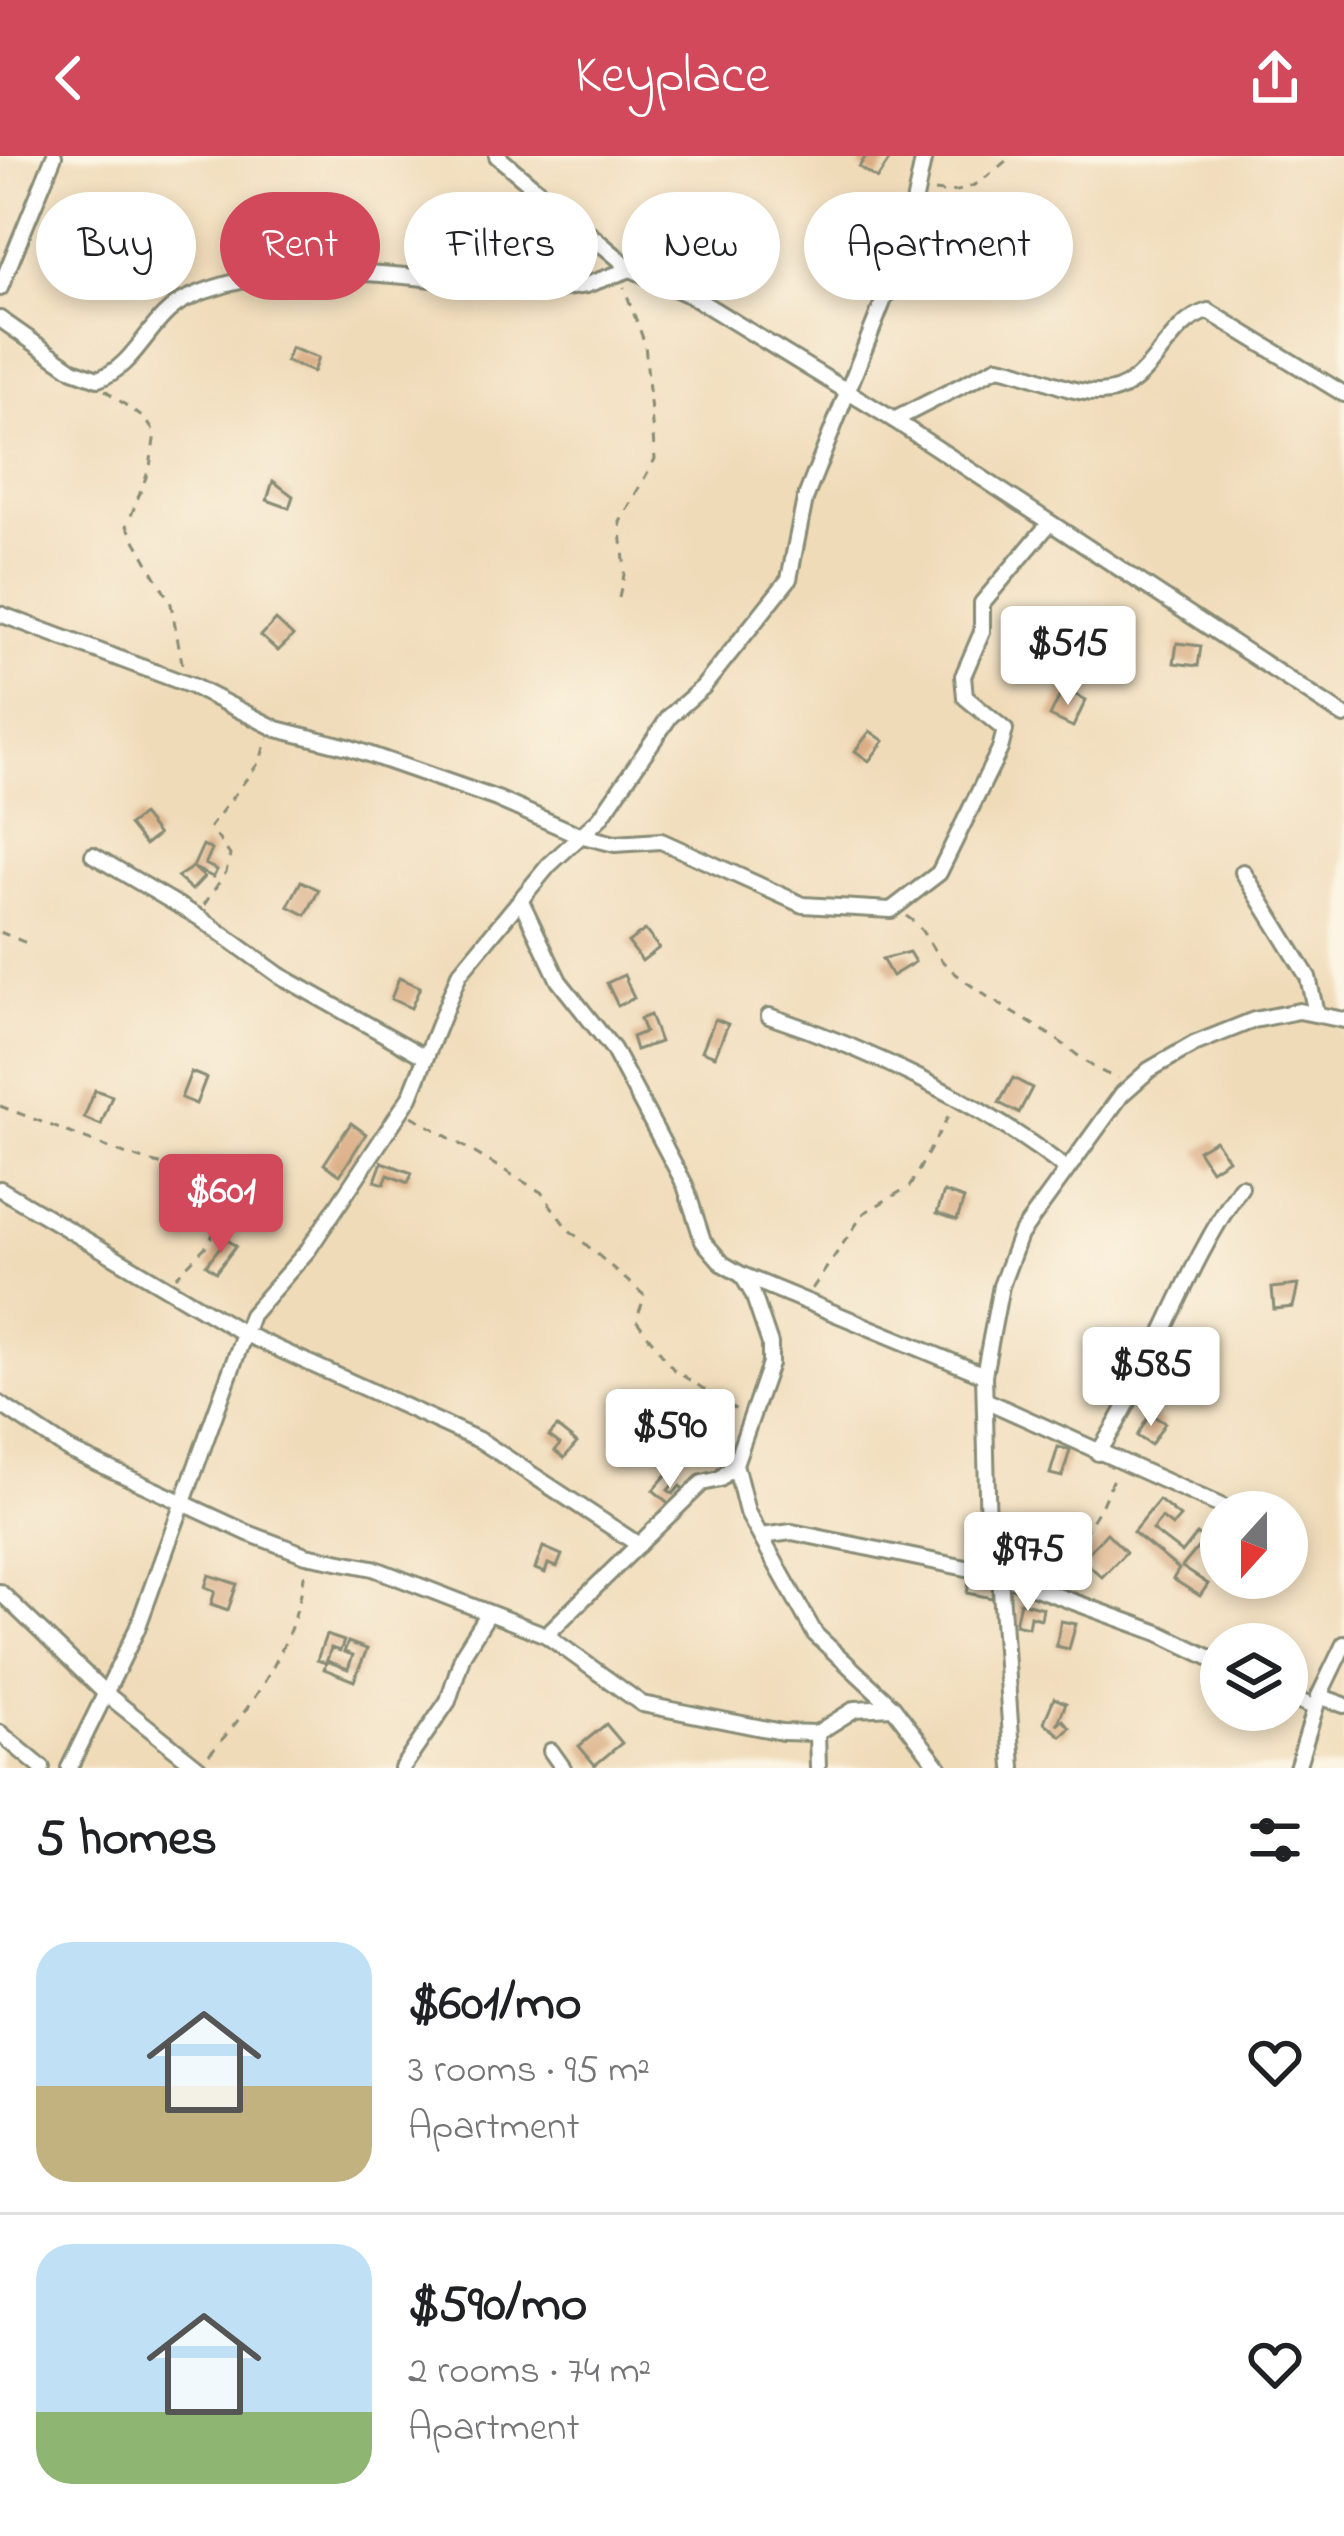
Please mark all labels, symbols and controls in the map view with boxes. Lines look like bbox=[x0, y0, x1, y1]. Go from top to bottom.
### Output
text: Keyplace bbox=[575, 39, 769, 117]
icon: back bbox=[36, 45, 102, 111]
icon: share bbox=[1242, 45, 1308, 111]
chip: Buy bbox=[36, 192, 196, 300]
chip: Rent bbox=[220, 192, 380, 300]
chip: Filters bbox=[404, 192, 598, 300]
chip: New bbox=[622, 192, 780, 300]
chip: Apartment bbox=[804, 192, 1073, 300]
pin: $515 bbox=[997, 606, 1139, 708]
text: $515 bbox=[1028, 616, 1108, 673]
pin: $601 bbox=[150, 1154, 292, 1256]
text: $601 bbox=[186, 1164, 256, 1221]
pin: $585 bbox=[1080, 1327, 1222, 1429]
text: $585 bbox=[1110, 1337, 1192, 1394]
pin: $590 bbox=[599, 1389, 741, 1491]
text: $590 bbox=[633, 1399, 707, 1456]
north arrow bbox=[1200, 1491, 1308, 1599]
map controls bbox=[1200, 1491, 1308, 1731]
pin: $975 bbox=[957, 1512, 1099, 1614]
text: $975 bbox=[991, 1522, 1065, 1579]
button: layers bbox=[1200, 1623, 1308, 1731]
text: 5 homes bbox=[36, 1803, 217, 1878]
icon: filters bbox=[1242, 1807, 1308, 1873]
text: $601/mo bbox=[408, 1968, 581, 2043]
icon: home bbox=[132, 1990, 276, 2134]
icon: heart bbox=[1242, 2029, 1308, 2095]
text: 3 rooms · 95 m² bbox=[408, 2043, 650, 2100]
text: Apartment bbox=[408, 2100, 580, 2157]
text: $590/mo bbox=[408, 2269, 587, 2344]
icon: home bbox=[132, 2292, 276, 2436]
icon: heart bbox=[1242, 2331, 1308, 2397]
text: 2 rooms · 74 m² bbox=[408, 2344, 651, 2401]
text: Apartment bbox=[408, 2401, 580, 2458]

